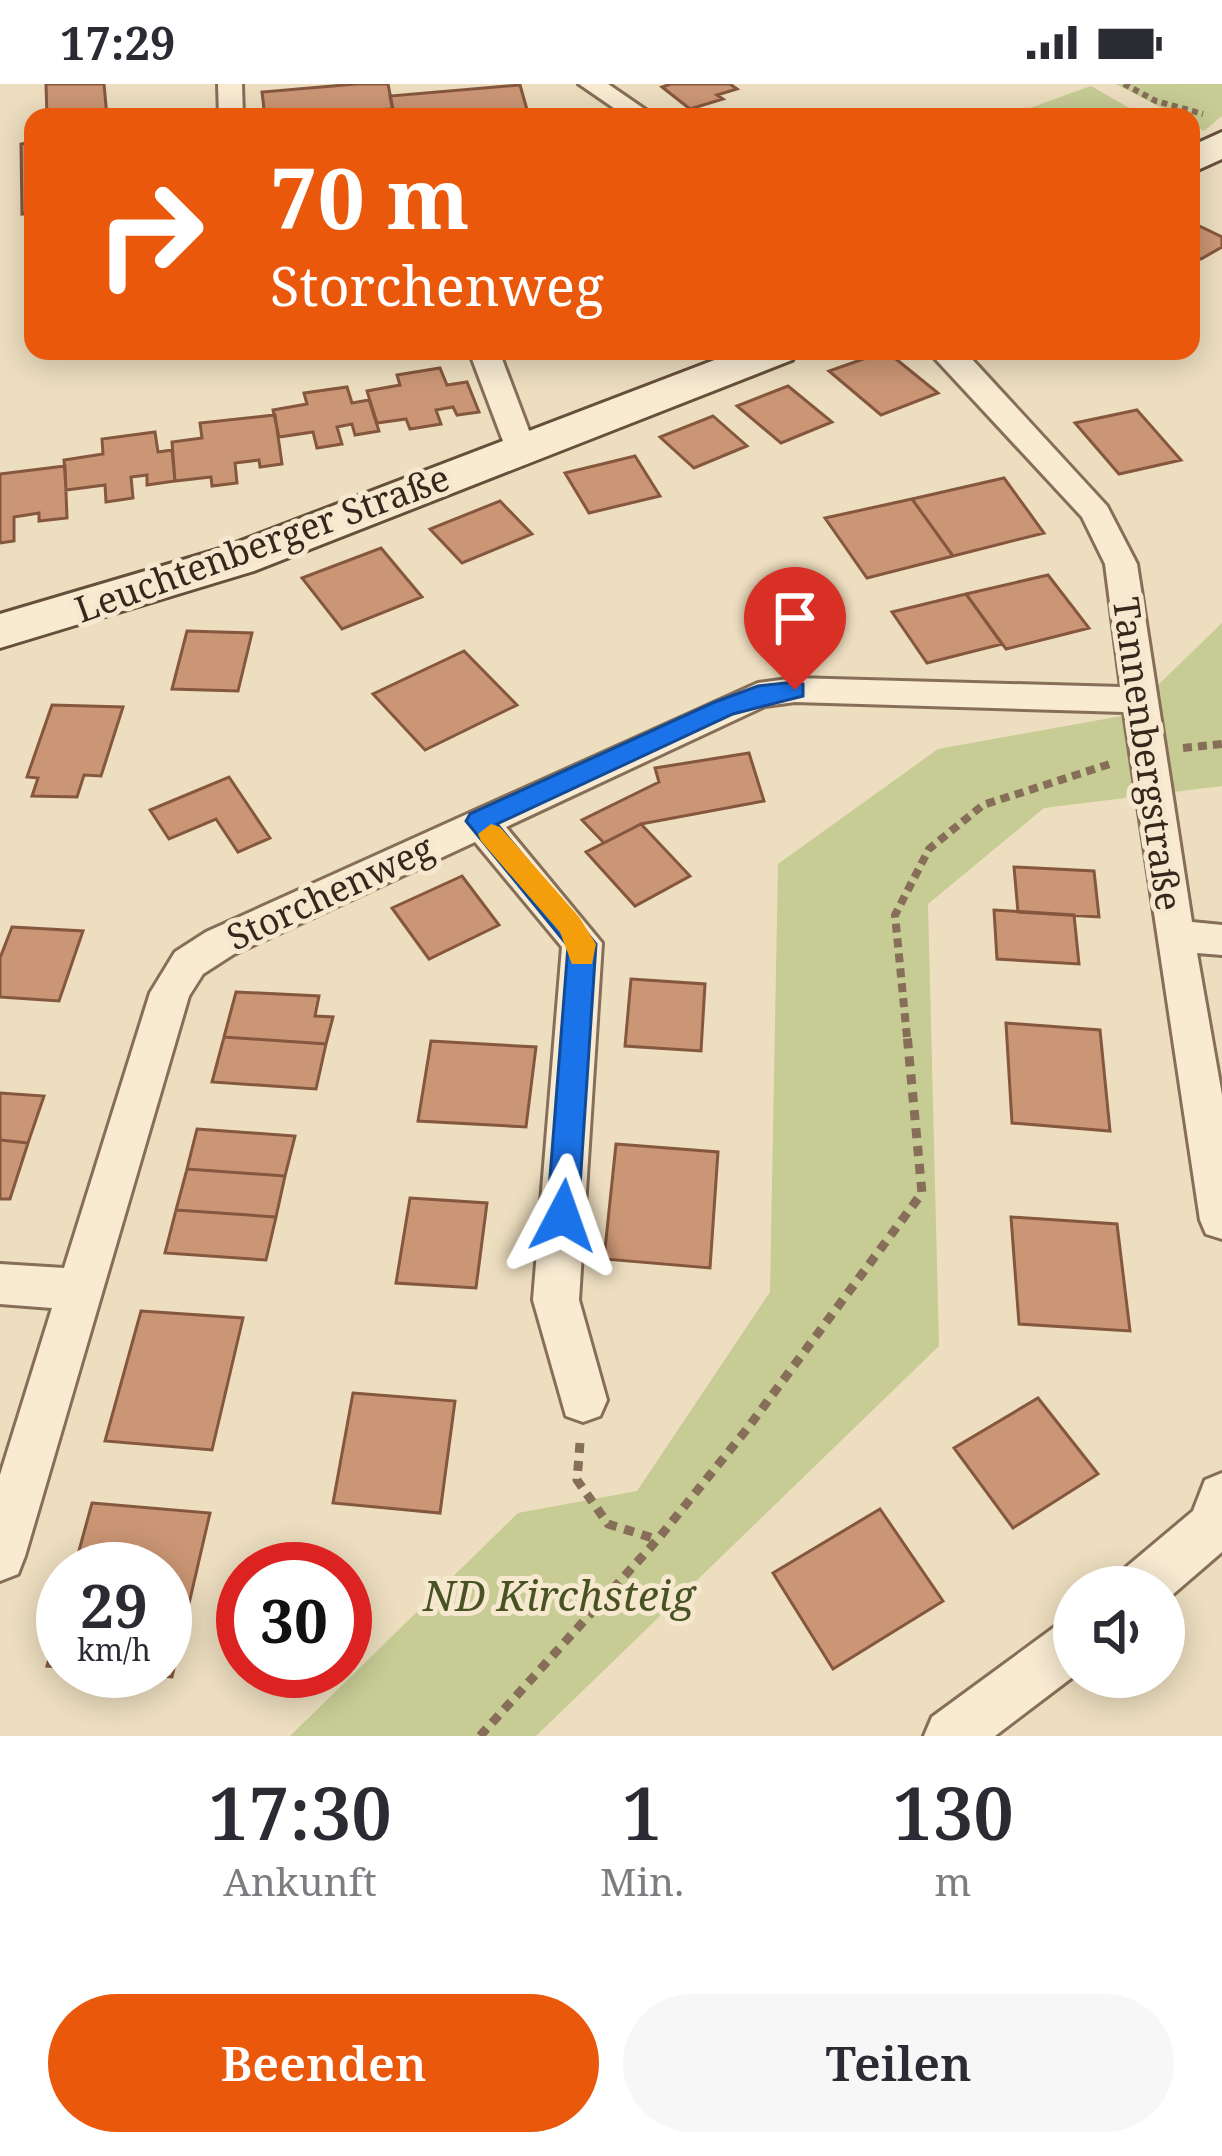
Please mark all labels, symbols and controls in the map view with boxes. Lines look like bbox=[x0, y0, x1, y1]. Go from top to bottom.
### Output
text: 17:29 bbox=[60, 12, 175, 73]
text: 70 m bbox=[270, 139, 470, 254]
icon: right bbox=[72, 156, 228, 312]
text: Storchenweg bbox=[270, 248, 604, 322]
street label: Leuchtenberger Straße bbox=[68, 452, 456, 634]
pin bbox=[744, 567, 846, 690]
icon: arrive bbox=[762, 585, 828, 651]
street label: Tannenbergstraße bbox=[1102, 594, 1194, 914]
street label: Storchenweg bbox=[219, 823, 441, 961]
position arrow bbox=[500, 1153, 626, 1279]
speed limit sign: 30 bbox=[216, 1542, 372, 1698]
text: 29 bbox=[80, 1564, 148, 1646]
park label: ND Kirchsteig bbox=[422, 1566, 698, 1623]
map controls bbox=[1053, 1566, 1185, 1698]
button: sound bbox=[1053, 1566, 1185, 1698]
text: km/h bbox=[77, 1629, 151, 1670]
text: 17:30 bbox=[208, 1763, 392, 1861]
text: 1 bbox=[622, 1763, 662, 1861]
text: 130 bbox=[892, 1763, 1014, 1861]
text: Ankunft bbox=[223, 1854, 377, 1907]
text: Min. bbox=[600, 1854, 684, 1907]
text: m bbox=[935, 1854, 971, 1907]
button: Beenden bbox=[48, 1994, 599, 2132]
button: Teilen bbox=[623, 1994, 1174, 2132]

